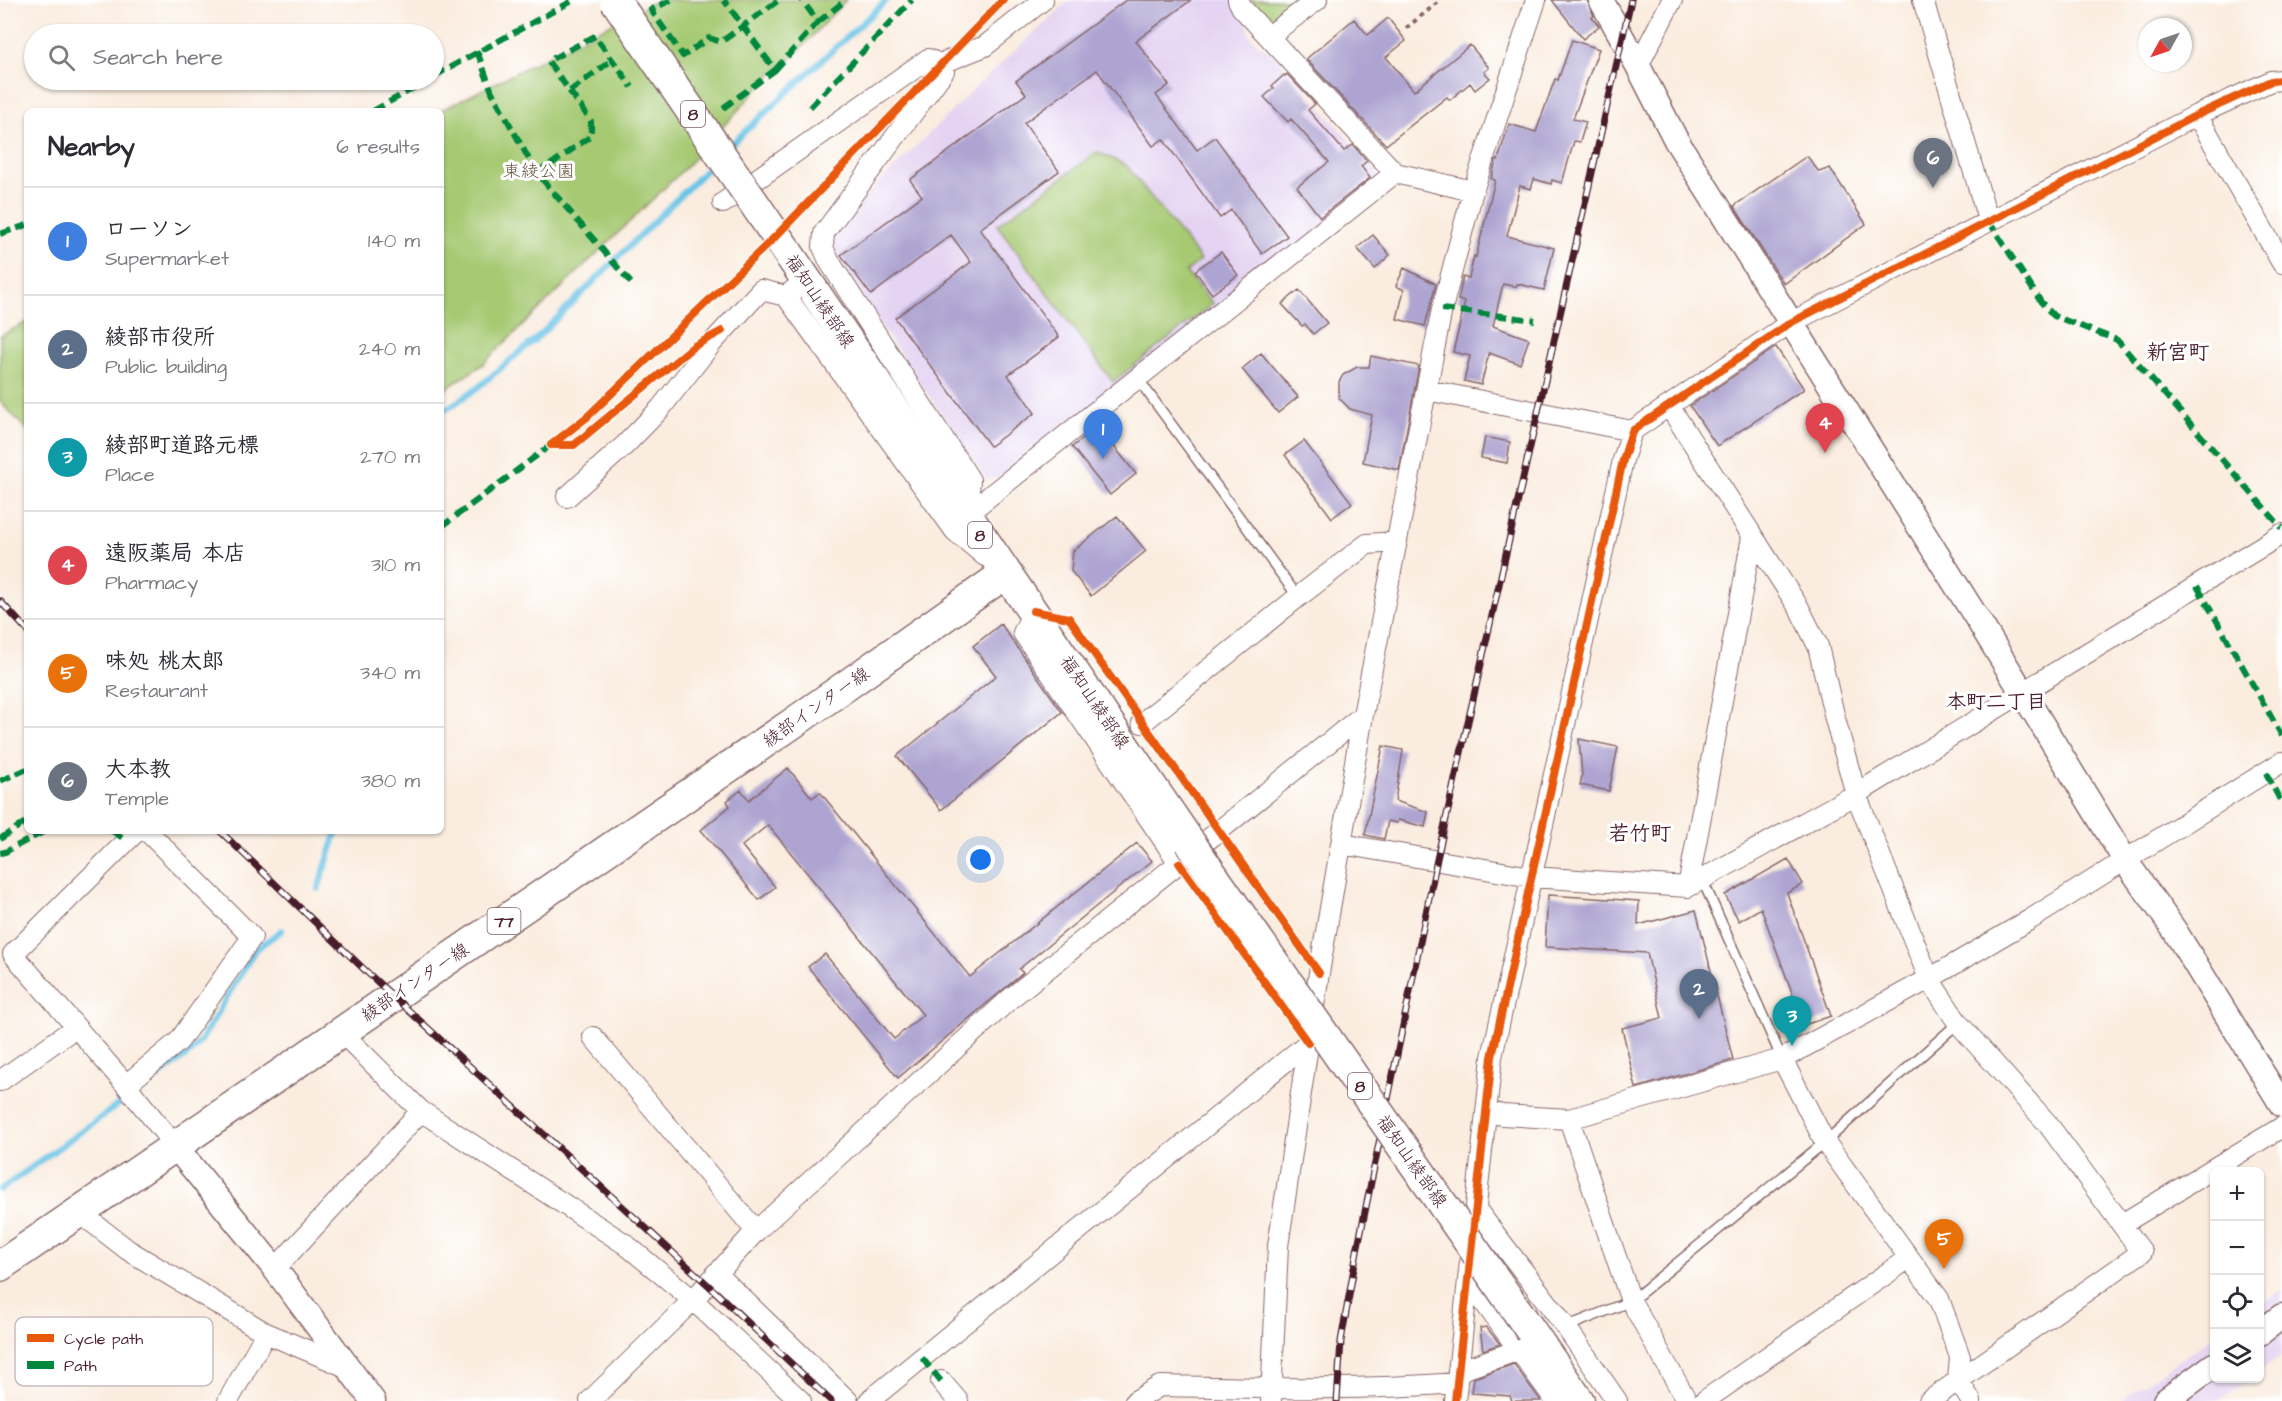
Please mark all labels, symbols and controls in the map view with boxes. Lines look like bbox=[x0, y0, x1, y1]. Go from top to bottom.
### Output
north arrow bbox=[2138, 18, 2192, 72]
search box bbox=[24, 24, 444, 90]
icon: search bbox=[45, 41, 78, 74]
text: Search here bbox=[93, 42, 223, 73]
road number: 8 bbox=[681, 101, 705, 127]
text: Nearby bbox=[48, 129, 135, 165]
text: 6 results bbox=[336, 133, 420, 161]
pin: 6 bbox=[1914, 138, 1952, 188]
park label: 東綾公園 bbox=[503, 159, 575, 184]
text: ローソン bbox=[105, 214, 193, 245]
text: 1 bbox=[66, 227, 69, 255]
text: 140 m bbox=[368, 227, 420, 255]
text: Supermarket bbox=[105, 245, 229, 273]
street label: 福知山綾部線 bbox=[779, 250, 860, 353]
text: 綾部市役所 bbox=[105, 322, 215, 353]
text: 2 bbox=[62, 335, 73, 363]
text: 240 m bbox=[359, 335, 420, 363]
district label: 新宮町 bbox=[2147, 338, 2210, 367]
text: Public building bbox=[105, 353, 227, 381]
pin: 4 bbox=[1806, 404, 1844, 453]
pin: 1 bbox=[1084, 410, 1122, 459]
text: 綾部町道路元標 bbox=[105, 430, 259, 461]
text: 3 bbox=[62, 443, 73, 471]
text: 270 m bbox=[360, 443, 420, 471]
text: Place bbox=[105, 461, 155, 489]
road number: 8 bbox=[968, 522, 992, 548]
text: 遠阪薬局 本店 bbox=[105, 538, 246, 569]
text: 4 bbox=[61, 551, 74, 579]
text: 310 m bbox=[371, 551, 420, 579]
text: Pharmacy bbox=[105, 569, 198, 597]
text: 味処 桃太郎 bbox=[105, 646, 224, 677]
street label: 福知山綾部線 bbox=[1054, 651, 1135, 754]
text: 5 bbox=[60, 659, 75, 687]
text: 340 m bbox=[360, 659, 420, 687]
street label: 綾部インター線 bbox=[758, 661, 875, 754]
text: Restaurant bbox=[105, 677, 208, 705]
district label: 本町二丁目 bbox=[1946, 688, 2046, 716]
text: 大本教 bbox=[105, 754, 171, 785]
text: 6 bbox=[61, 767, 74, 795]
text: 380 m bbox=[361, 767, 420, 795]
text: Temple bbox=[105, 785, 169, 813]
district label: 若竹町 bbox=[1609, 819, 1672, 848]
your location bbox=[966, 845, 995, 874]
road number: 77 bbox=[488, 908, 520, 934]
street label: 綾部インター線 bbox=[356, 937, 474, 1028]
pin: 2 bbox=[1680, 970, 1718, 1019]
pin: 3 bbox=[1772, 996, 1812, 1046]
road number: 8 bbox=[1348, 1073, 1372, 1099]
street label: 福知山綾部線 bbox=[1370, 1110, 1453, 1213]
map controls bbox=[2210, 1167, 2264, 1383]
button: + bbox=[2210, 1167, 2264, 1221]
pin: 5 bbox=[1924, 1220, 1964, 1269]
button: − bbox=[2210, 1221, 2264, 1275]
button: locate bbox=[2210, 1275, 2264, 1329]
legend bbox=[15, 1317, 213, 1386]
text: Cycle path bbox=[64, 1328, 143, 1351]
button: layers bbox=[2210, 1329, 2264, 1383]
text: Path bbox=[64, 1355, 97, 1377]

